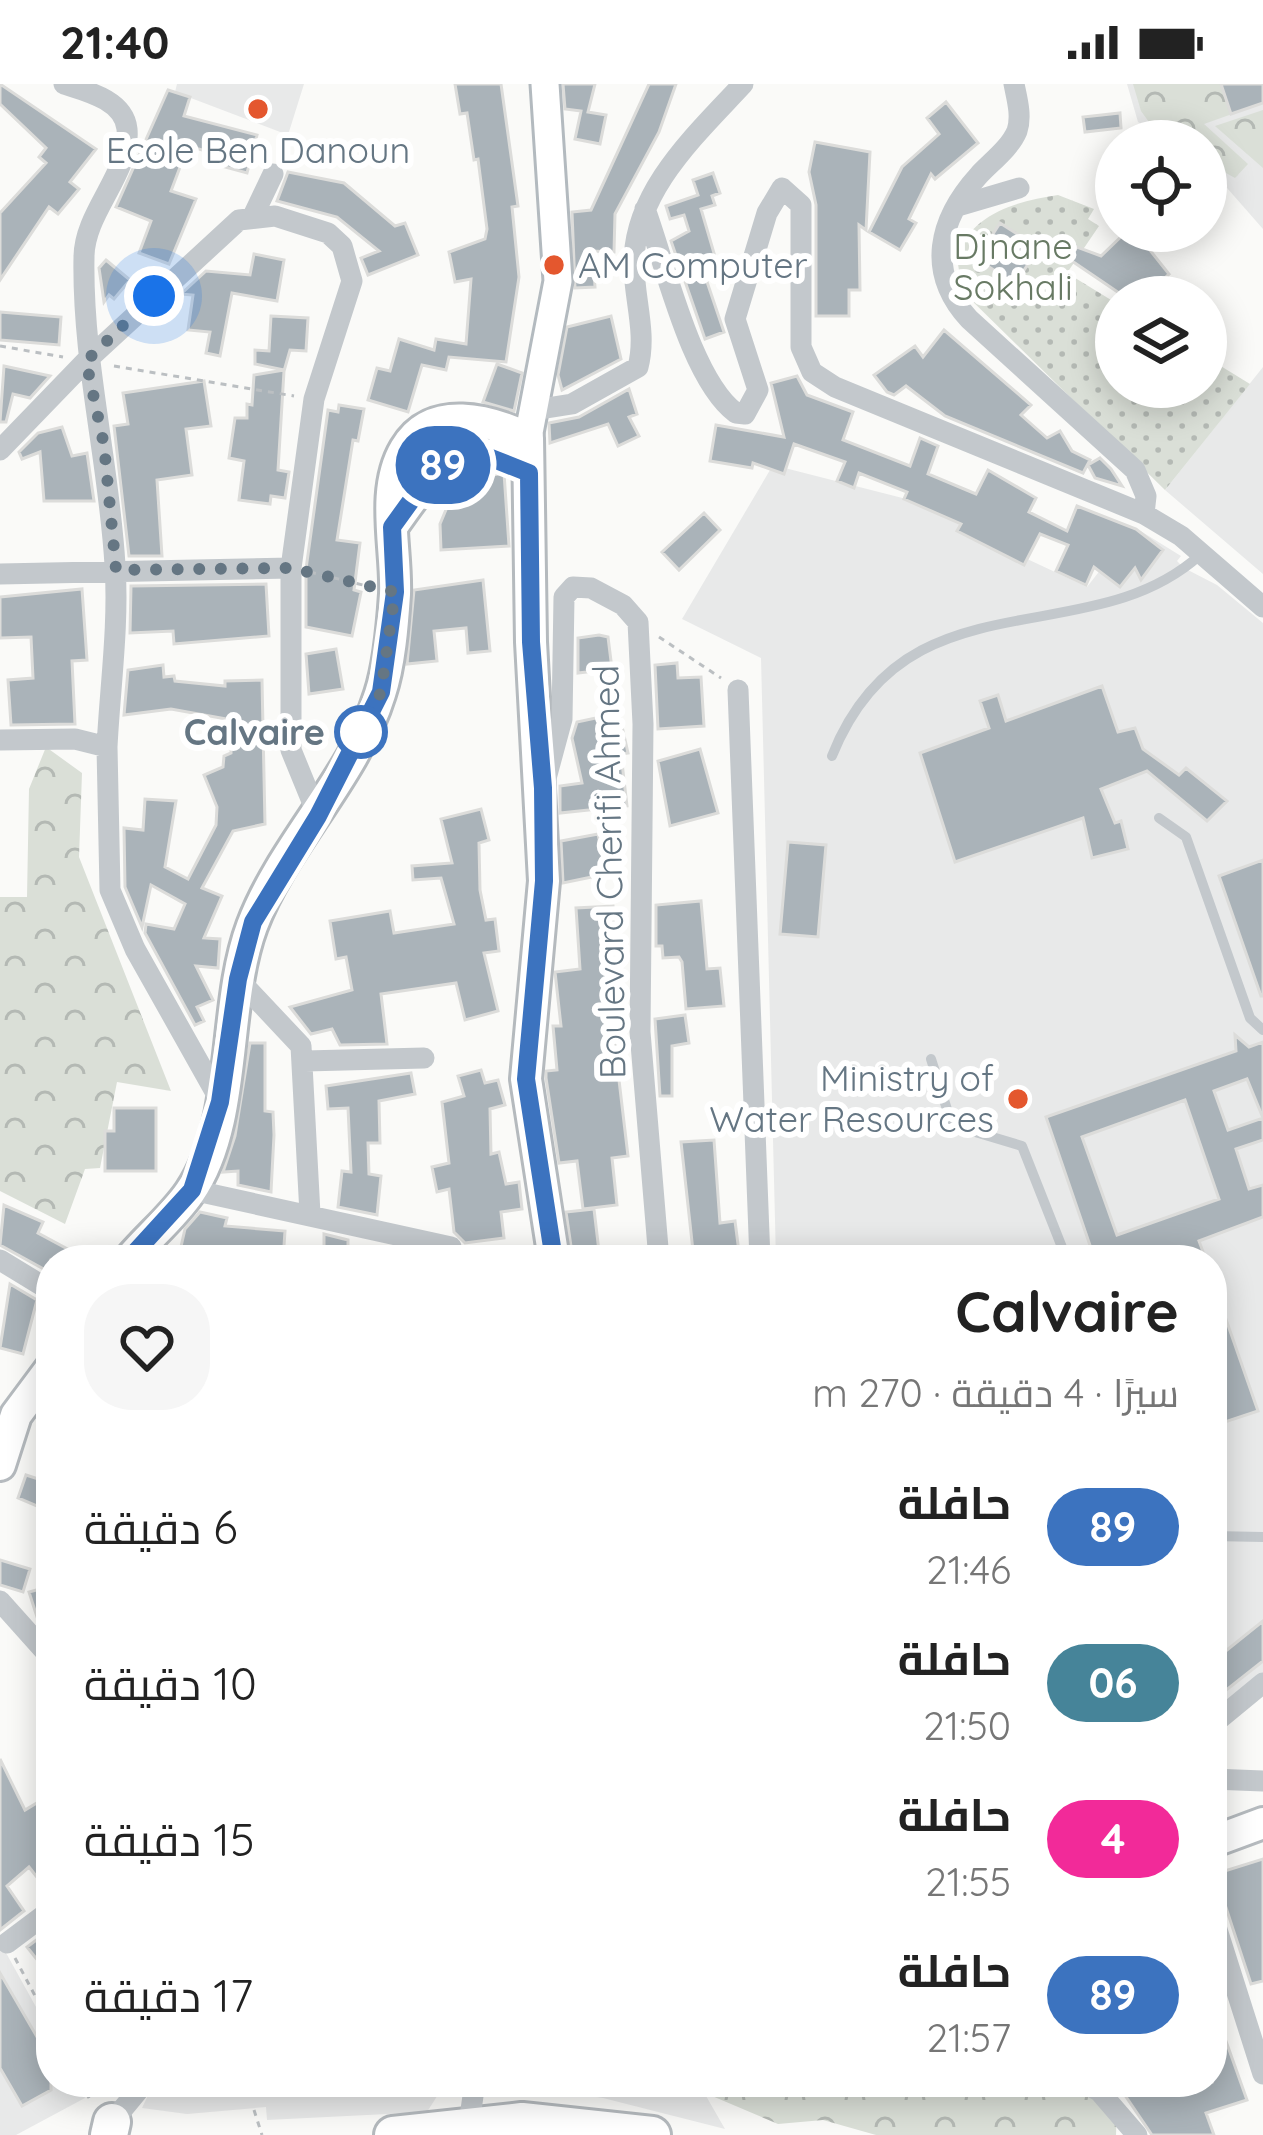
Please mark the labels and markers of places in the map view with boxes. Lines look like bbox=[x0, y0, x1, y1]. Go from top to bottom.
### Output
marker: Ecole Ben Danoun bbox=[245, 96, 271, 122]
place label: Ecole Ben Danoun bbox=[106, 127, 410, 172]
place label: AM Computer bbox=[578, 242, 808, 287]
marker: AM Computer bbox=[541, 252, 567, 278]
marker: Calvaire bbox=[336, 707, 386, 757]
place label: Calvaire bbox=[184, 709, 325, 754]
place label: Ministry of Water Resources bbox=[709, 1055, 994, 1141]
marker: Ministry of Water Resources bbox=[1005, 1086, 1031, 1112]

